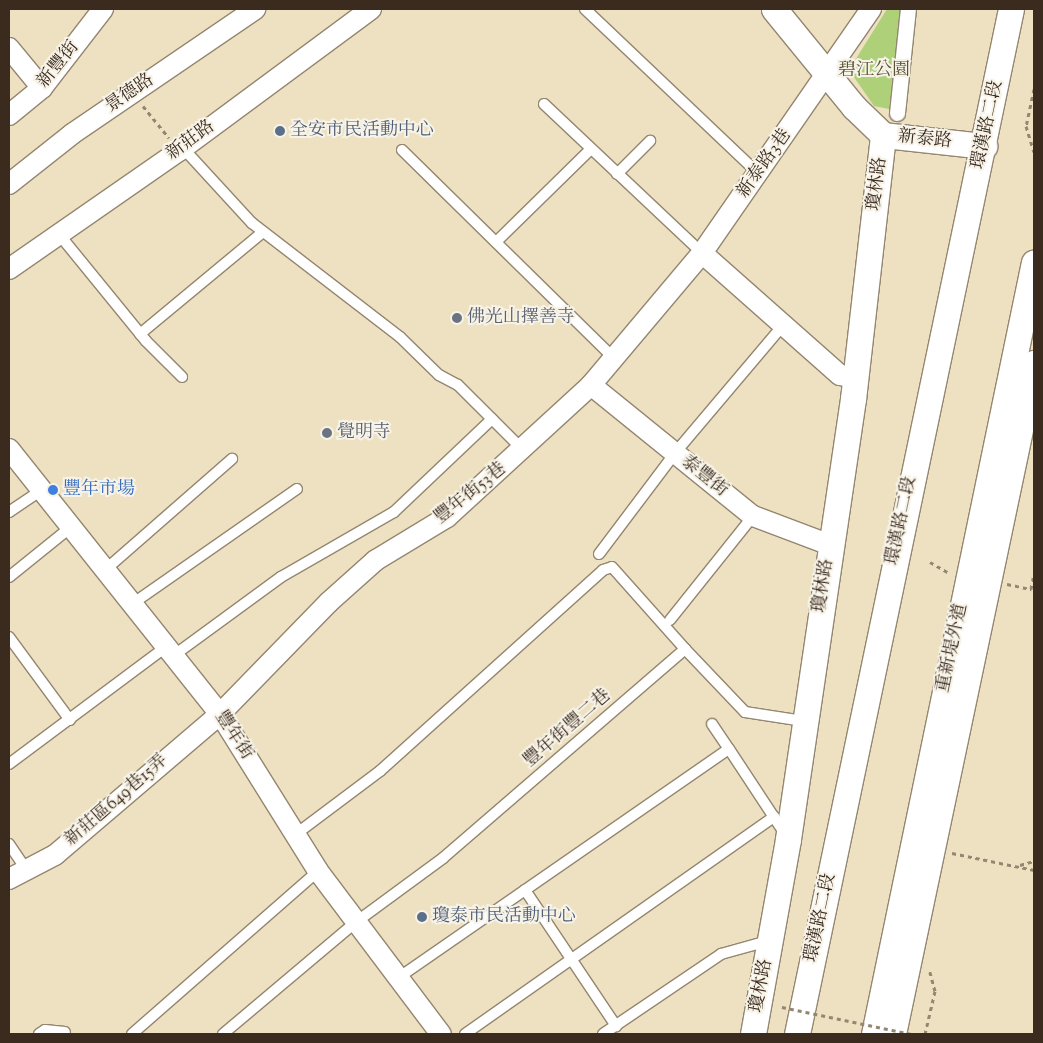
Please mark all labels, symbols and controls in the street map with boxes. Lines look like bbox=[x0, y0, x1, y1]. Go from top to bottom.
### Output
street label: 新豐街 bbox=[34, 37, 84, 93]
park label: 碧江公園 bbox=[838, 60, 910, 82]
street label: 景德路 bbox=[102, 70, 158, 118]
street label: 環漢路二段 bbox=[968, 79, 1008, 171]
street label: 新莊路 bbox=[163, 116, 219, 166]
place label: 全安市民活動中心 bbox=[290, 120, 434, 142]
marker: 全安市民活動中心 bbox=[274, 125, 286, 137]
street label: 新泰路3巷 bbox=[733, 125, 797, 203]
street label: 新泰路 bbox=[897, 126, 953, 154]
street label: 瓊林路 bbox=[864, 156, 892, 212]
place label: 佛光山擇善寺 bbox=[467, 307, 575, 329]
marker: 佛光山擇善寺 bbox=[451, 312, 463, 324]
place label: 覺明寺 bbox=[337, 422, 391, 444]
marker: 覺明寺 bbox=[321, 427, 333, 439]
street label: 泰豐街 bbox=[676, 452, 732, 502]
street label: 豐年街53巷 bbox=[431, 459, 511, 529]
street label: 環漢路二段 bbox=[882, 475, 922, 567]
place label: 豐年市場 bbox=[63, 479, 135, 501]
marker: 豐年市場 bbox=[47, 484, 59, 496]
street label: 瓊林路 bbox=[809, 558, 839, 614]
street label: 重新堤外道 bbox=[933, 602, 973, 694]
street label: 豐年街豐二巷 bbox=[520, 685, 616, 773]
street label: 豐年街 bbox=[209, 707, 257, 765]
street label: 新莊區649巷15弄 bbox=[61, 751, 173, 851]
street label: 環漢路二段 bbox=[801, 872, 841, 964]
place label: 瓊泰市民活動中心 bbox=[432, 906, 576, 928]
marker: 瓊泰市民活動中心 bbox=[416, 911, 428, 923]
street label: 瓊林路 bbox=[746, 957, 778, 1015]

